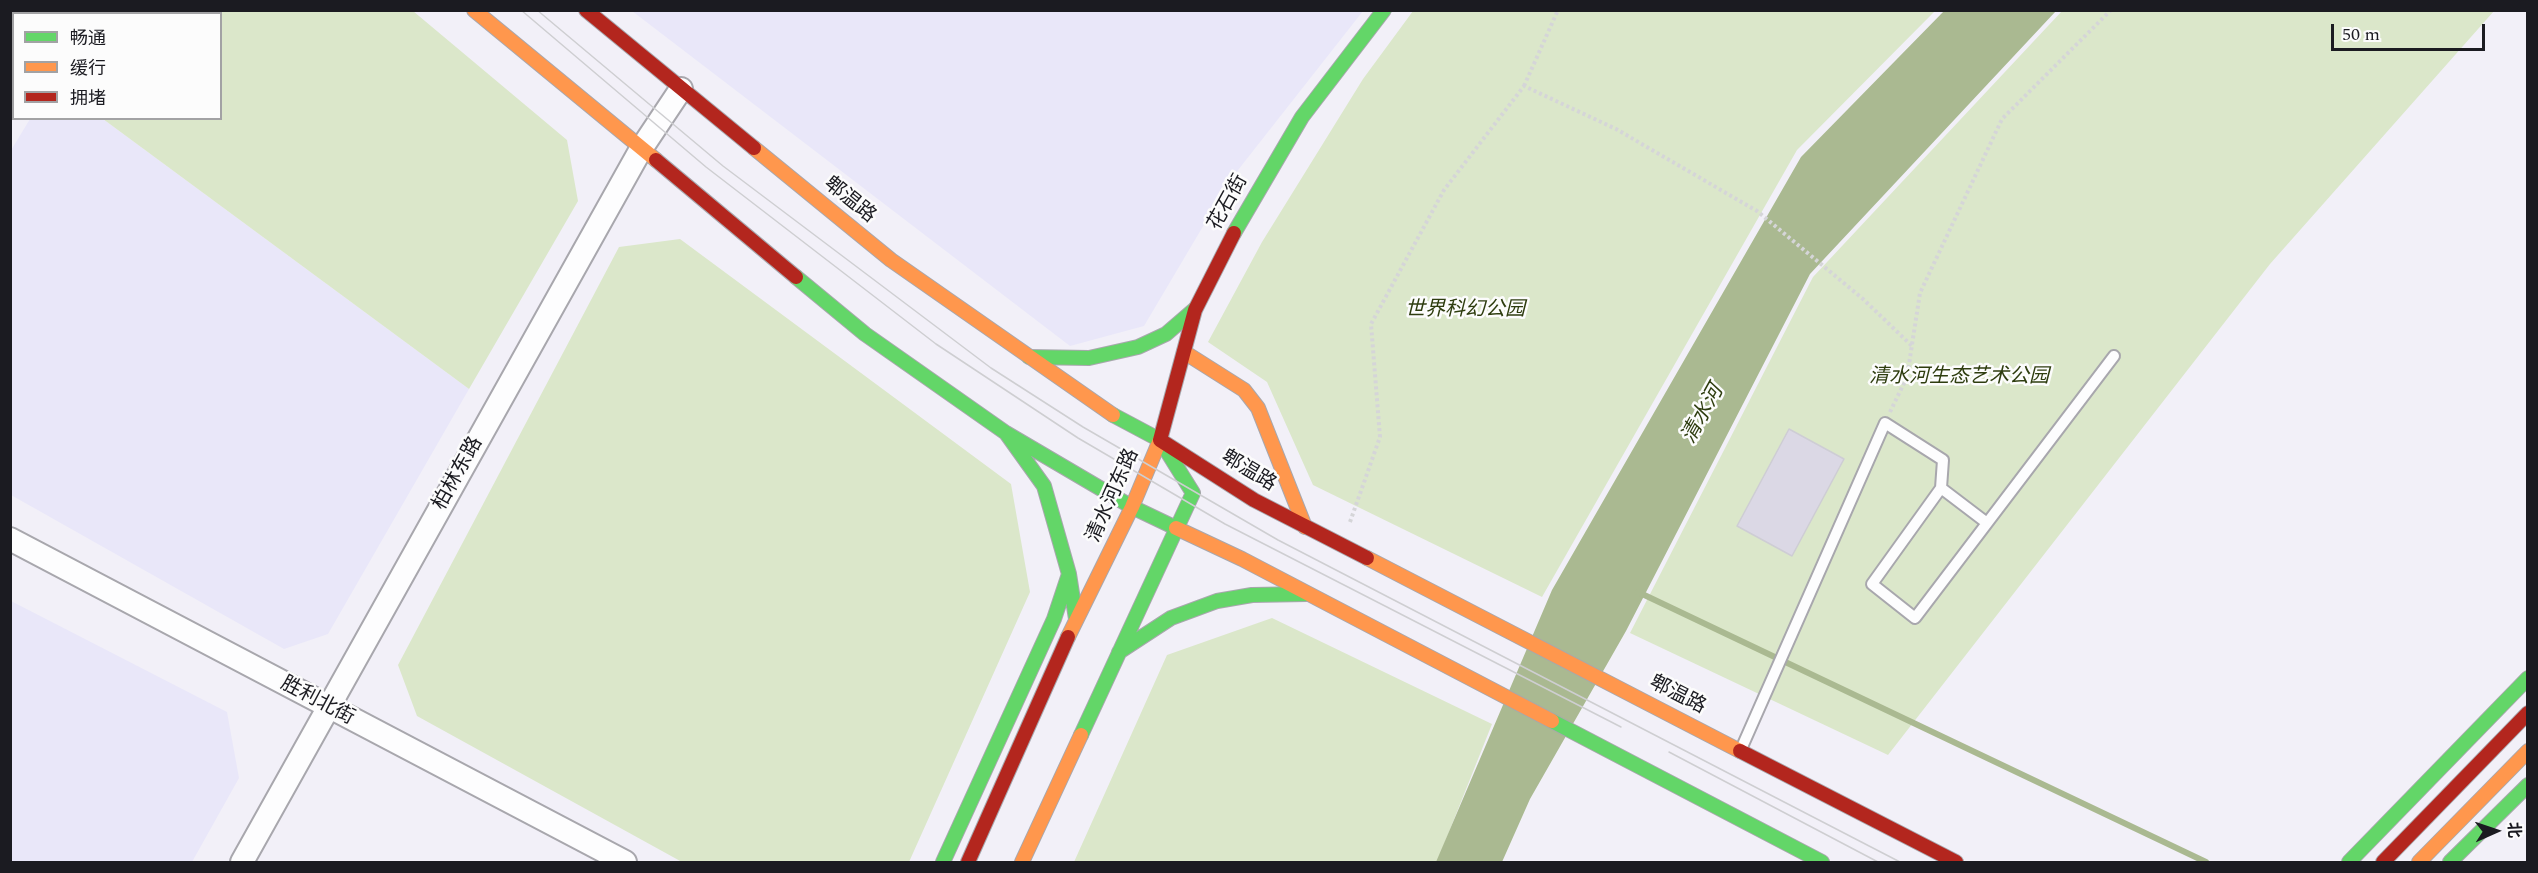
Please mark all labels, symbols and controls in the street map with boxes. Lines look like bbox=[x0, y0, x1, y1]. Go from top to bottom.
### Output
legend bbox=[12, 12, 222, 120]
scale bar bbox=[2334, 12, 2488, 50]
text: 50 m bbox=[2342, 21, 2380, 48]
text: 畅通 bbox=[70, 25, 106, 52]
text: 缓行 bbox=[70, 55, 106, 82]
text: 拥堵 bbox=[70, 85, 106, 112]
street label: 花石街 bbox=[1204, 171, 1254, 235]
street label: 郫温路 bbox=[818, 173, 880, 229]
park label: 世界科幻公园 bbox=[1405, 299, 1525, 323]
park label: 清水河生态艺术公园 bbox=[1869, 366, 2049, 390]
water label: 清水河 bbox=[1678, 381, 1730, 449]
street label: 柏林东路 bbox=[429, 433, 489, 515]
street label: 清水河东路 bbox=[1083, 445, 1145, 547]
street label: 郫温路 bbox=[1216, 446, 1280, 498]
street label: 郫温路 bbox=[1645, 672, 1709, 720]
street label: 胜利北街 bbox=[276, 673, 358, 731]
north arrow bbox=[2466, 801, 2526, 861]
text: 北 bbox=[2502, 821, 2526, 839]

